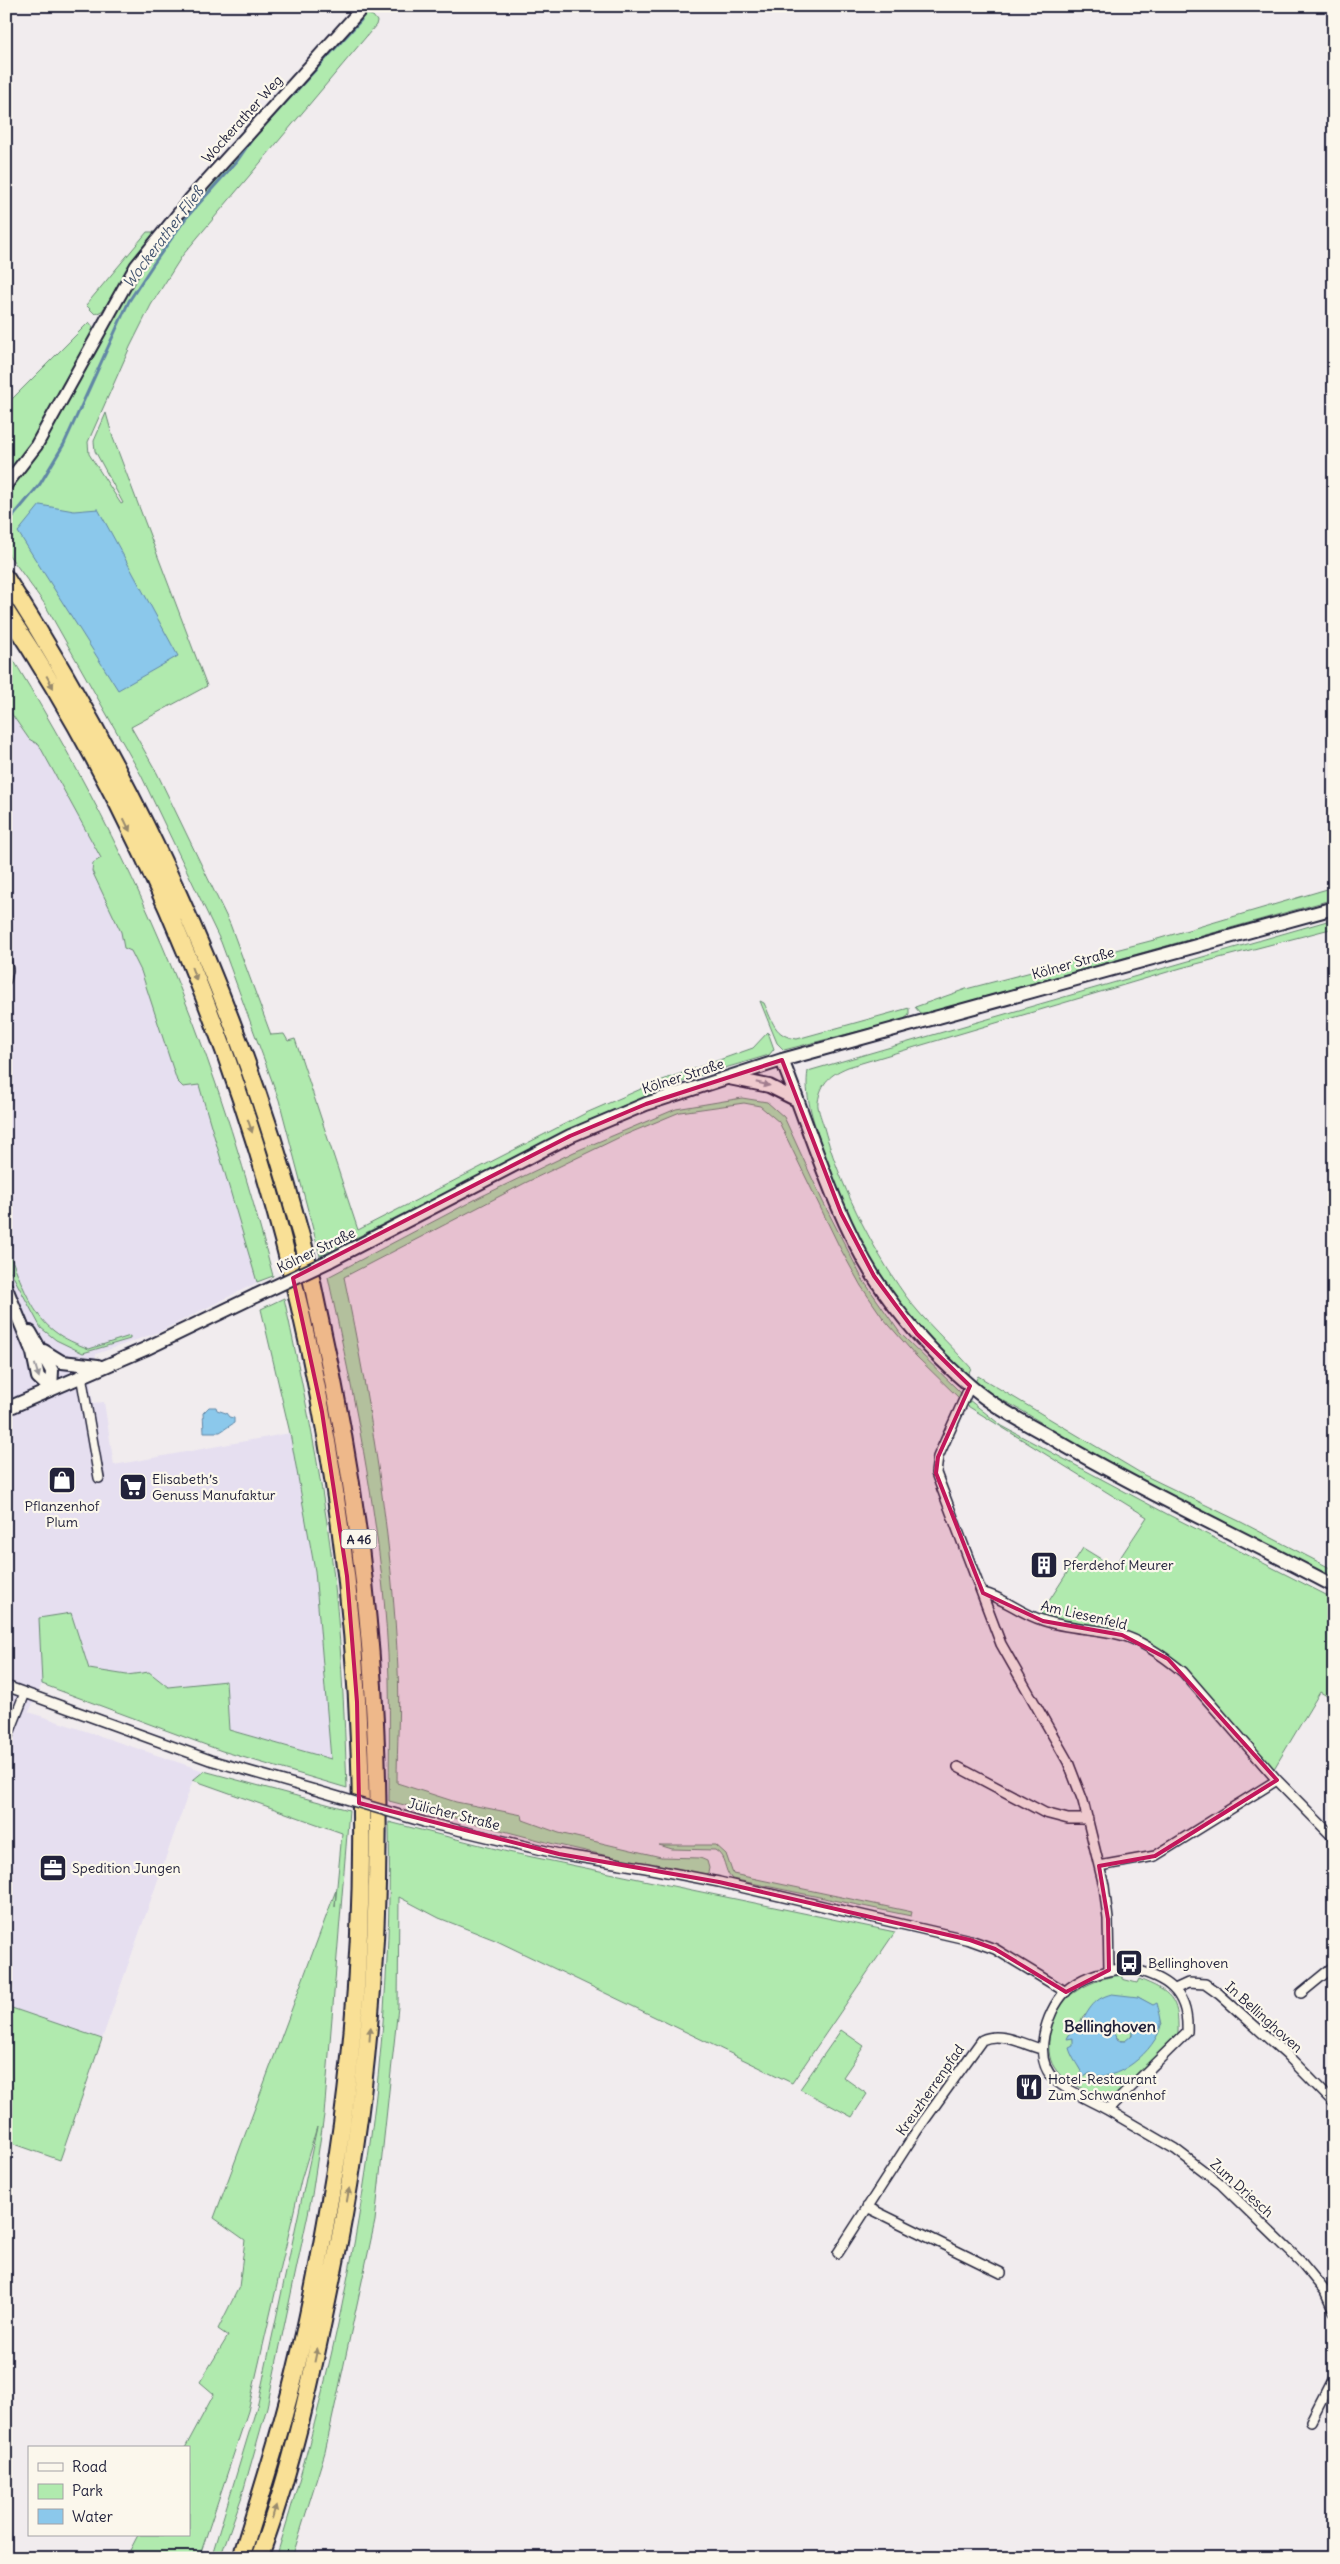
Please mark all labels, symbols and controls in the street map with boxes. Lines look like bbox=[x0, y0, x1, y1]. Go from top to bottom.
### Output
street label: Wockerather Weg bbox=[198, 71, 286, 167]
water label: Wockerather Fließ bbox=[119, 182, 208, 292]
one-way arrow bbox=[46, 676, 55, 689]
one-way arrow bbox=[124, 818, 132, 832]
street label: Kölner Straße bbox=[1030, 943, 1116, 983]
one-way arrow bbox=[191, 966, 198, 981]
street label: Kölner Straße bbox=[640, 1054, 726, 1098]
one-way arrow bbox=[756, 1081, 771, 1089]
one-way arrow bbox=[246, 1119, 254, 1134]
street label: Kölner Straße bbox=[274, 1223, 358, 1277]
one-way arrow bbox=[34, 1364, 42, 1379]
shop icon: Pflanzenhof Plum bbox=[47, 1465, 77, 1495]
place label: Elisabeth’s Genuss Manufaktur bbox=[152, 1470, 276, 1504]
supermarket icon: Elisabeth’s Genuss Manufaktur bbox=[118, 1472, 148, 1502]
place label: Pflanzenhof Plum bbox=[25, 1497, 100, 1531]
road number: A 46 bbox=[342, 1530, 376, 1548]
building icon: Pferdehof Meurer bbox=[1029, 1550, 1059, 1580]
place label: Pferdehof Meurer bbox=[1063, 1556, 1174, 1574]
street label: Am Liesenfeld bbox=[1039, 1596, 1129, 1634]
street label: Jülicher Straße bbox=[406, 1794, 502, 1834]
office icon: Spedition Jungen bbox=[38, 1853, 68, 1883]
place label: Spedition Jungen bbox=[72, 1859, 181, 1877]
bus stop icon: Bellinghoven bbox=[1114, 1948, 1144, 1978]
place label: Bellinghoven bbox=[1148, 1954, 1228, 1972]
street label: In Bellinghoven bbox=[1222, 1978, 1306, 2056]
district label: Bellinghoven bbox=[1064, 2016, 1156, 2037]
one-way arrow bbox=[366, 2026, 374, 2042]
street label: Kreuzherrenpfad bbox=[892, 2041, 968, 2139]
place label: Hotel-Restaurant Zum Schwanenhof bbox=[1048, 2070, 1166, 2104]
restaurant icon: Hotel-Restaurant Zum Schwanenhof bbox=[1014, 2072, 1044, 2102]
street label: Zum Driesch bbox=[1207, 2155, 1277, 2221]
one-way arrow bbox=[345, 2187, 353, 2203]
one-way arrow bbox=[313, 2346, 321, 2362]
legend bbox=[28, 2446, 190, 2536]
text: Road bbox=[72, 2457, 107, 2476]
text: Park bbox=[72, 2481, 103, 2500]
one-way arrow bbox=[271, 2504, 279, 2519]
text: Water bbox=[72, 2507, 113, 2526]

